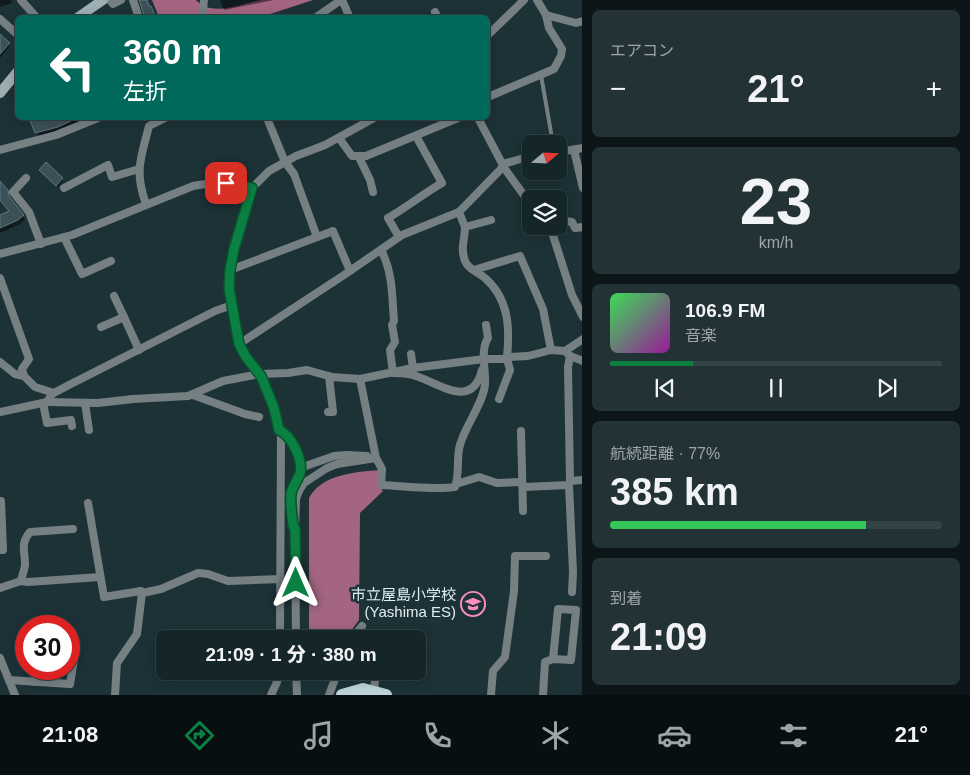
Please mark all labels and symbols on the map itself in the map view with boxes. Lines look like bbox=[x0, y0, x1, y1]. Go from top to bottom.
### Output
north arrow bbox=[522, 135, 568, 180]
pin bbox=[205, 162, 247, 204]
position arrow bbox=[269, 556, 321, 608]
place label: 市立屋島小学校 (Yashima ES) bbox=[351, 586, 456, 620]
school or university icon: 市立屋島小学校 (Yashima ES) bbox=[460, 591, 486, 617]
speed limit sign: 30 bbox=[15, 615, 80, 680]

